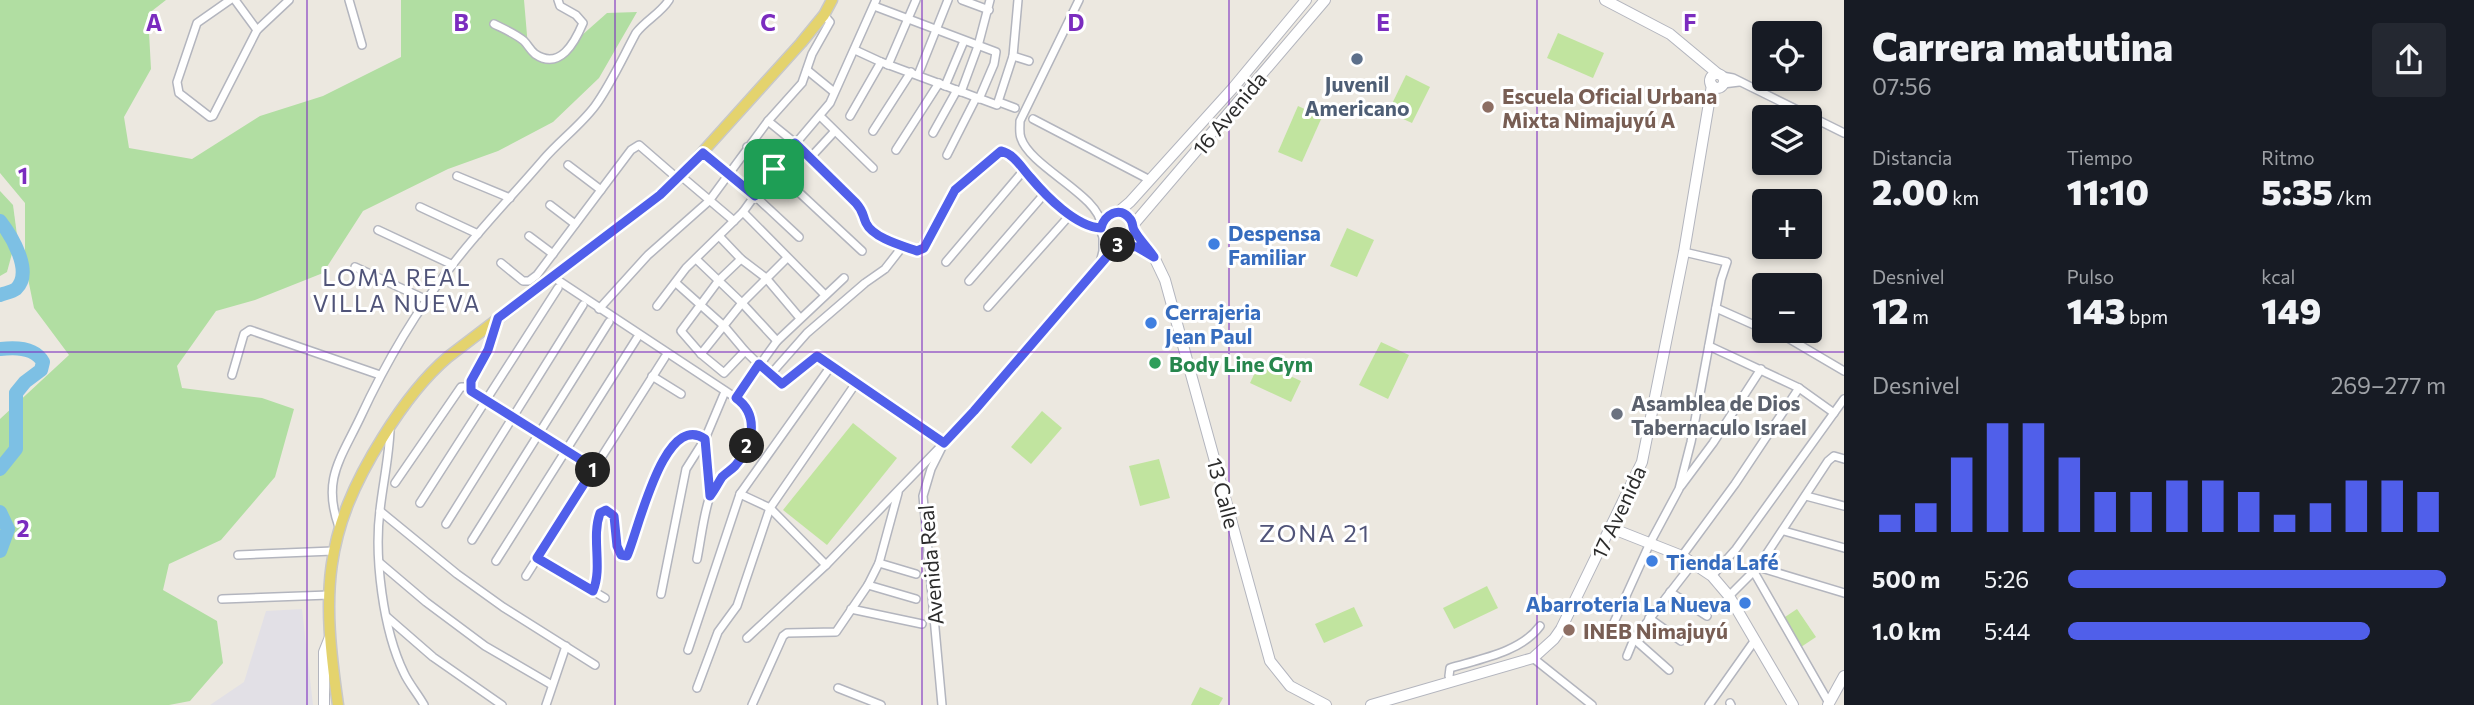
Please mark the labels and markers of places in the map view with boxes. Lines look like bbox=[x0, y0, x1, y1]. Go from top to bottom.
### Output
marker: Juvenil Americano bbox=[1349, 51, 1365, 67]
place label: Juvenil Americano bbox=[1305, 71, 1409, 120]
place label: Escuela Oficial Urbana Mixta Nimajuyú A bbox=[1502, 83, 1717, 132]
marker: Escuela Oficial Urbana Mixta Nimajuyú A bbox=[1480, 99, 1496, 115]
pin bbox=[744, 139, 804, 199]
place label: Despensa Familiar bbox=[1228, 220, 1321, 269]
pin: 3 bbox=[1100, 228, 1136, 262]
marker: Despensa Familiar bbox=[1206, 236, 1222, 252]
place label: Cerrajeria Jean Paul bbox=[1165, 299, 1261, 348]
marker: Cerrajeria Jean Paul bbox=[1143, 315, 1159, 331]
place label: Body Line Gym bbox=[1169, 351, 1313, 376]
marker: Body Line Gym bbox=[1147, 355, 1163, 371]
place label: Asamblea de Dios Tabernaculo Israel bbox=[1631, 390, 1807, 439]
marker: Asamblea de Dios Tabernaculo Israel bbox=[1609, 406, 1625, 422]
pin: 2 bbox=[730, 428, 764, 464]
pin: 1 bbox=[576, 452, 610, 488]
place label: Tienda Lafé bbox=[1666, 549, 1779, 574]
marker: Tienda Lafé bbox=[1644, 553, 1660, 569]
place label: Abarroteria La Nueva bbox=[1525, 591, 1731, 616]
marker: Abarroteria La Nueva bbox=[1737, 595, 1753, 611]
place label: INEB Nimajuyú bbox=[1583, 618, 1728, 643]
marker: INEB Nimajuyú bbox=[1561, 622, 1577, 638]

